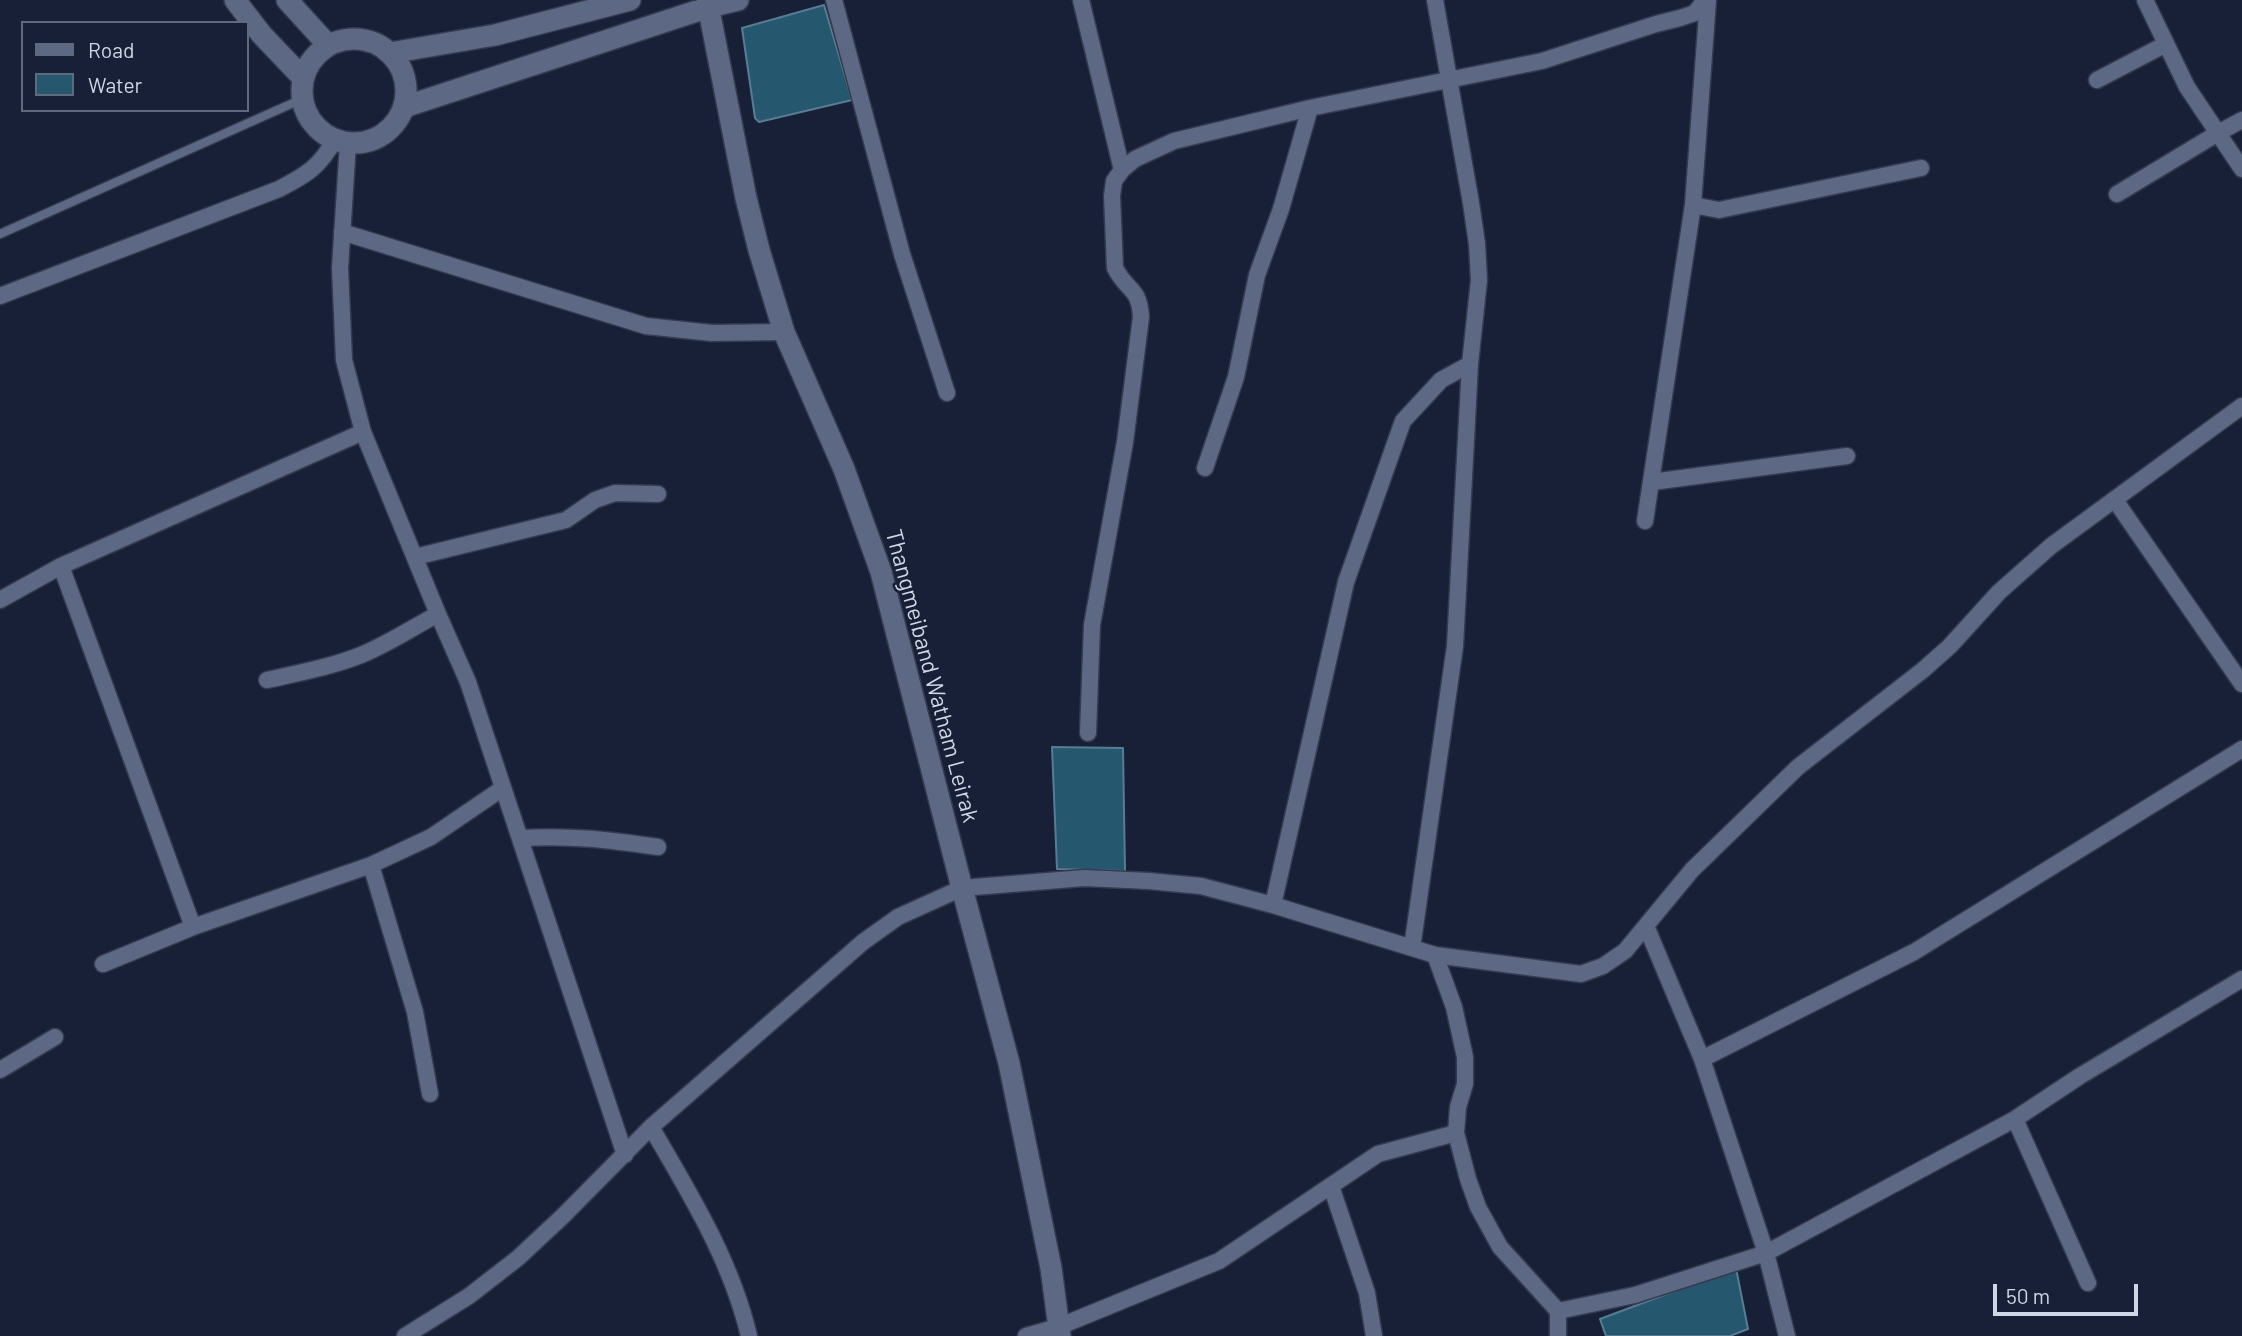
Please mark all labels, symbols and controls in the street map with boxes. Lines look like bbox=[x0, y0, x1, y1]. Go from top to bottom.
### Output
legend bbox=[21, 21, 248, 112]
text: Road bbox=[88, 37, 134, 62]
text: Water bbox=[88, 72, 142, 97]
street label: Thangmeiband Watham Leirak bbox=[880, 526, 984, 826]
scale bar bbox=[1997, 1270, 2142, 1314]
text: 50 m bbox=[2006, 1283, 2050, 1308]

